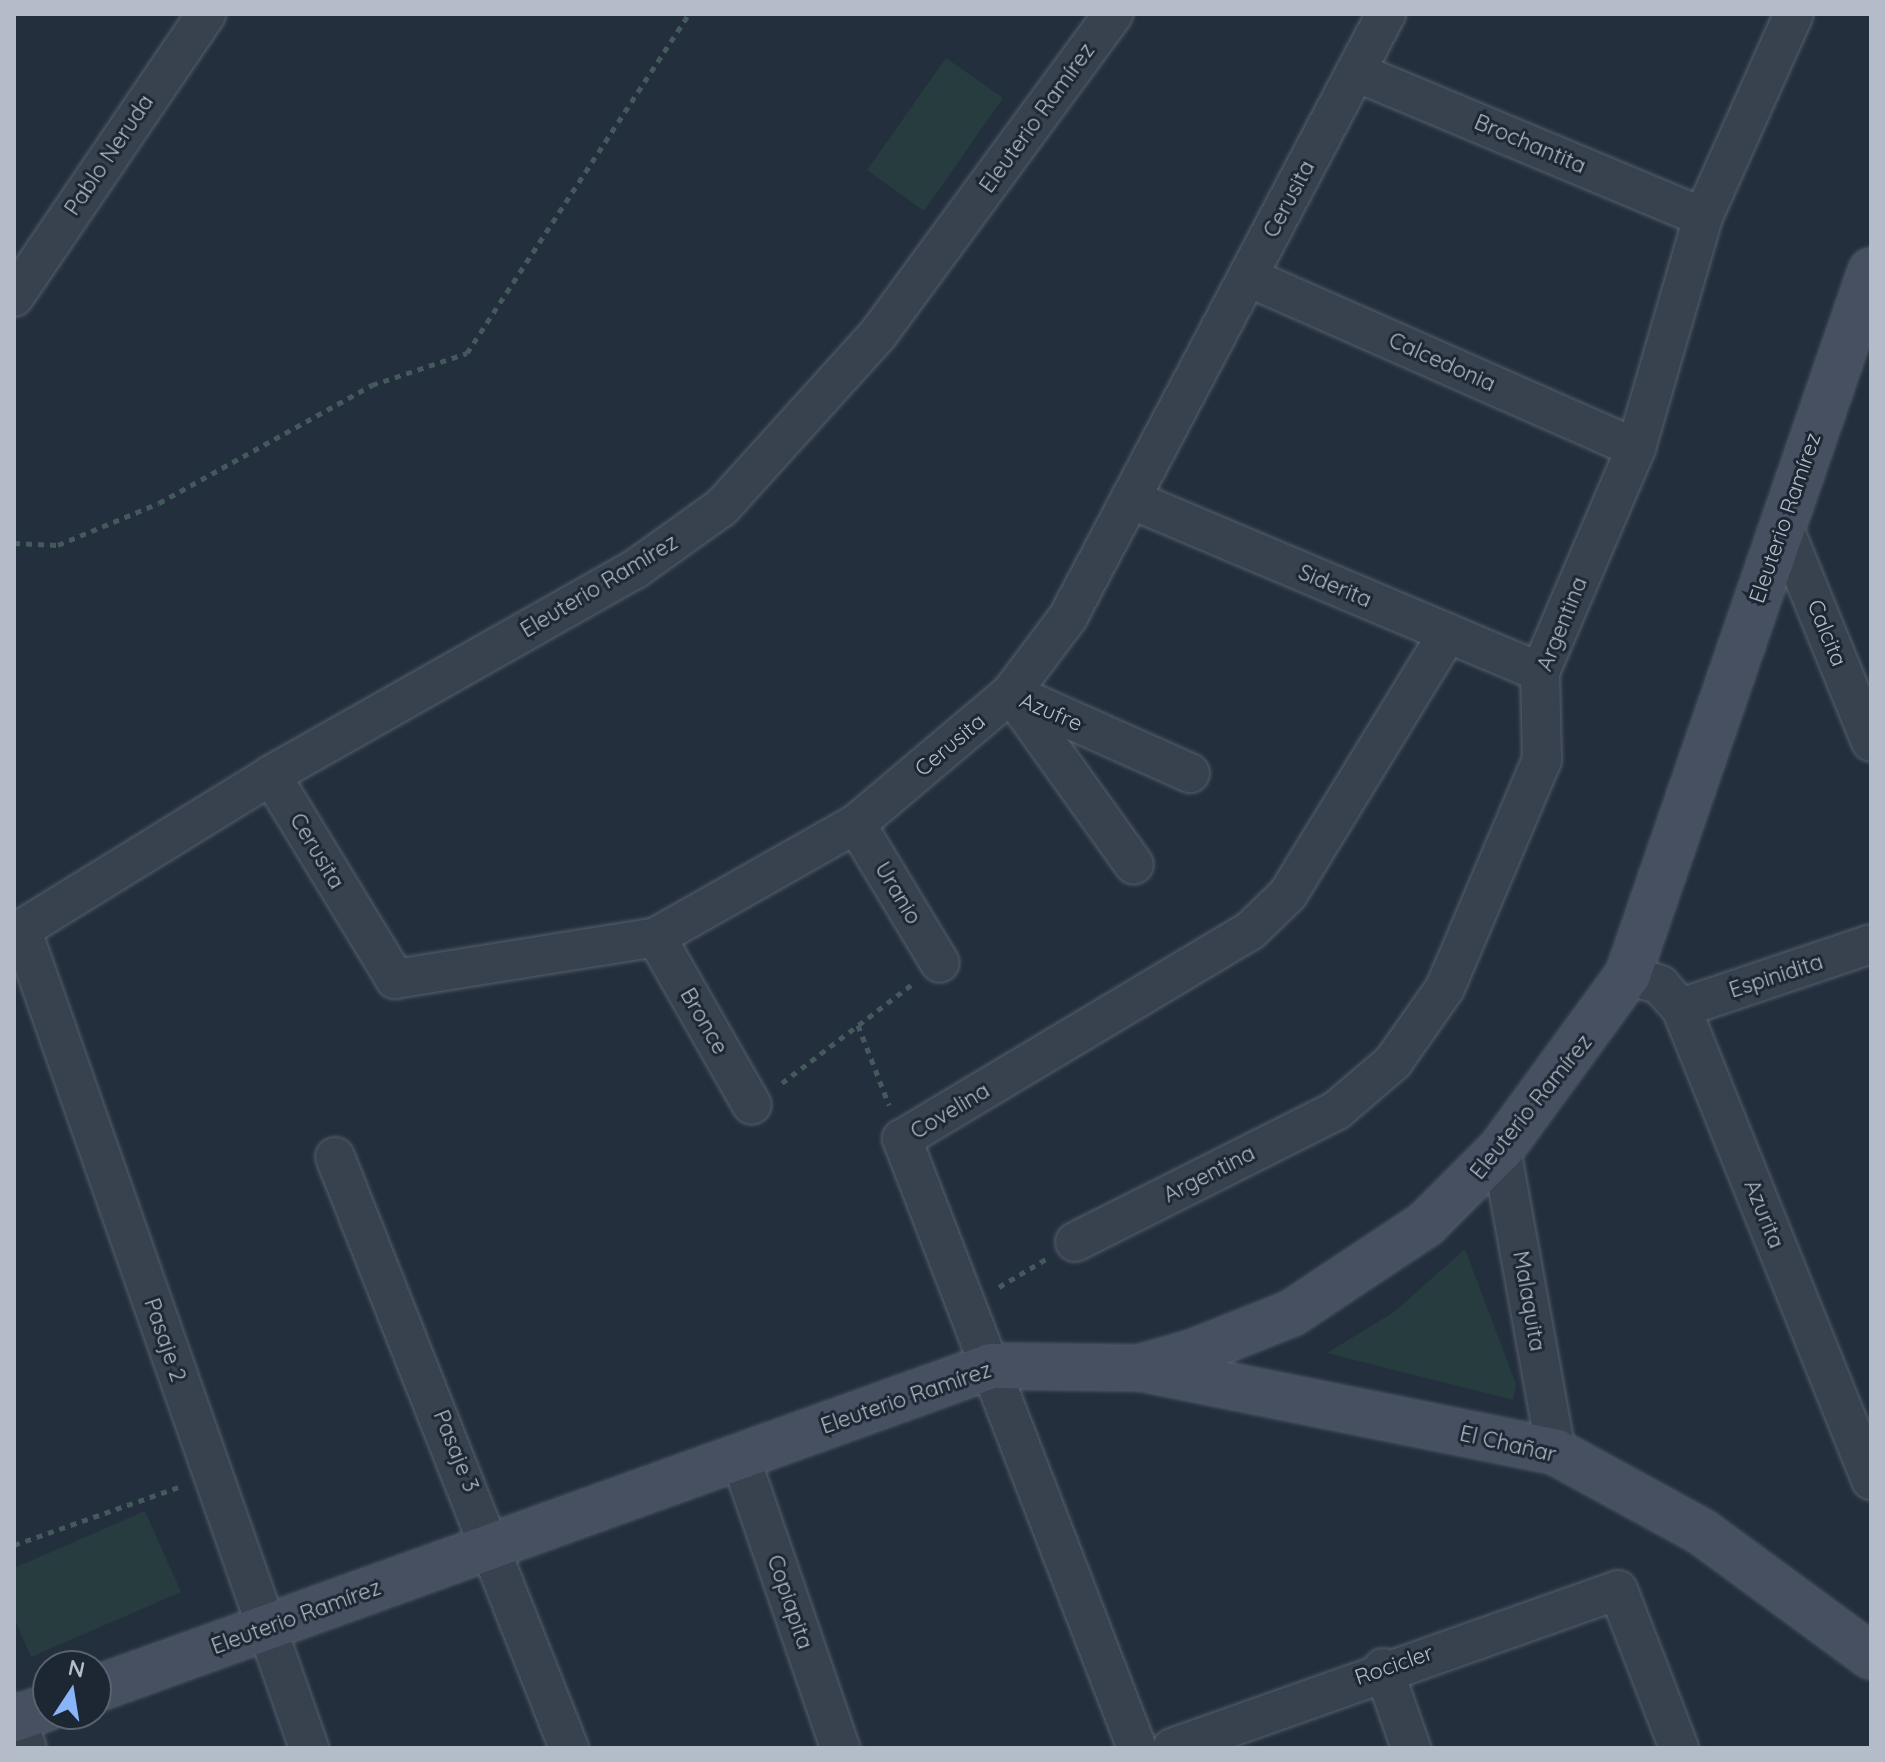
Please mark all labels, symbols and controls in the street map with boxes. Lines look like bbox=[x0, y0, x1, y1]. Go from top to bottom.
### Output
street label: Eleuterio Ramírez bbox=[974, 38, 1100, 198]
street label: Pablo Neruda bbox=[59, 90, 159, 220]
street label: Brochantita bbox=[1470, 109, 1590, 179]
street label: Cerusita bbox=[1258, 156, 1320, 242]
street label: Calcedonia bbox=[1385, 327, 1499, 397]
street label: Eleuterio Ramírez bbox=[1743, 429, 1827, 607]
street label: Eleuterio Ramírez bbox=[516, 529, 682, 643]
street label: Siderita bbox=[1294, 559, 1376, 613]
street label: Argentina bbox=[1531, 573, 1593, 675]
street label: Calcita bbox=[1802, 596, 1852, 670]
street label: Azufre bbox=[1016, 687, 1086, 737]
street label: Cerusita bbox=[909, 708, 991, 782]
street label: Cerusita bbox=[284, 808, 350, 894]
street label: Uranio bbox=[869, 857, 927, 929]
street label: Espinidita bbox=[1726, 948, 1826, 1004]
street label: Bronce bbox=[675, 983, 733, 1059]
street label: Eleuterio Ramírez bbox=[1465, 1029, 1597, 1185]
street label: Covelina bbox=[906, 1077, 994, 1145]
street label: Argentina bbox=[1159, 1140, 1259, 1208]
street label: Azurita bbox=[1738, 1176, 1790, 1252]
street label: Malaquita bbox=[1507, 1249, 1551, 1353]
street label: Pasaje 2 bbox=[138, 1295, 192, 1385]
street label: Eleuterio Ramírez bbox=[817, 1356, 995, 1440]
street label: Pasaje 3 bbox=[428, 1406, 484, 1496]
street label: El Chañar bbox=[1457, 1420, 1559, 1468]
street label: Copiapita bbox=[762, 1551, 818, 1653]
street label: Eleuterio Ramírez bbox=[208, 1574, 384, 1660]
street label: Rocicler bbox=[1351, 1639, 1437, 1691]
north arrow bbox=[32, 1650, 112, 1730]
text: N bbox=[66, 1653, 87, 1684]

